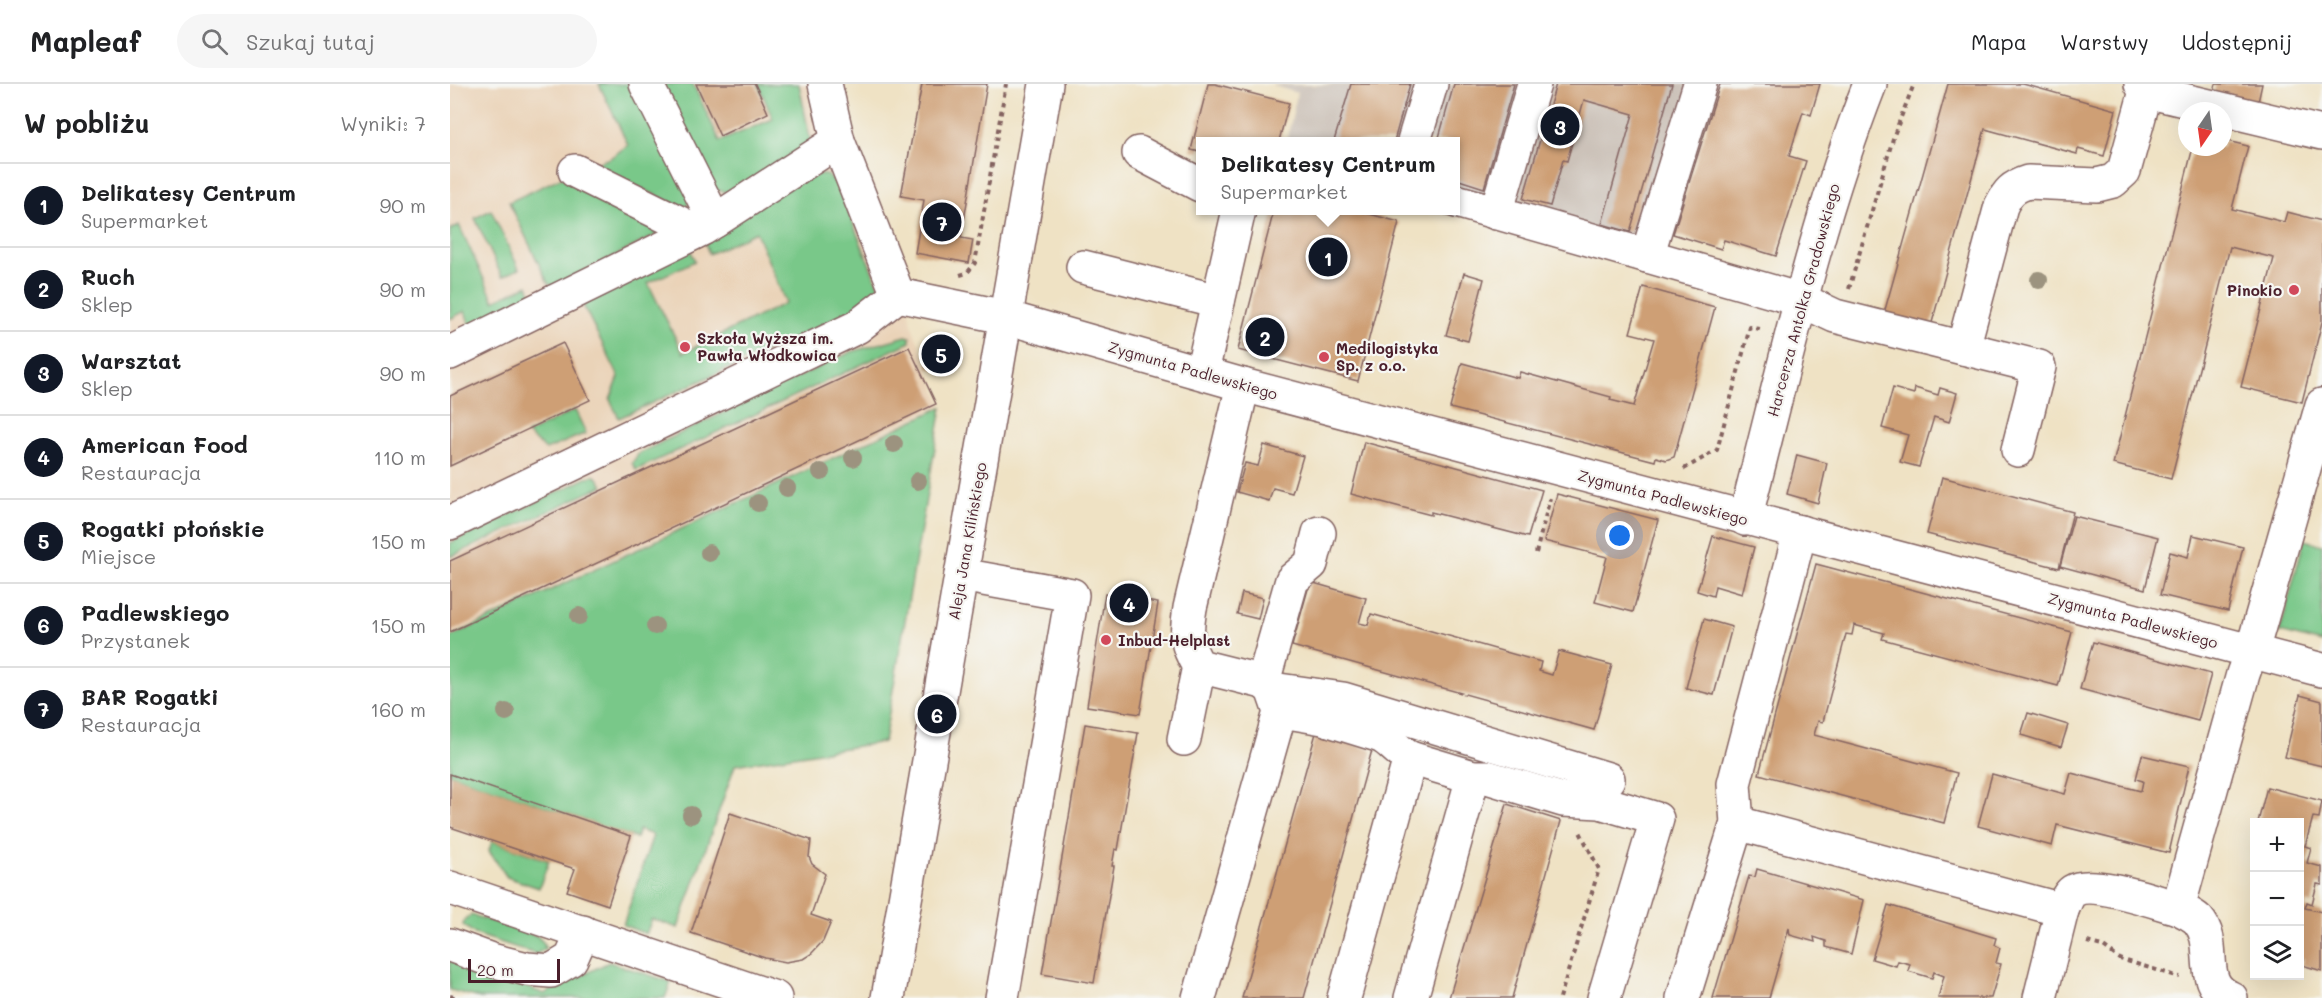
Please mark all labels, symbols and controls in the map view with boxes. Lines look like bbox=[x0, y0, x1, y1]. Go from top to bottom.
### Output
search box bbox=[177, 14, 597, 68]
text: Mapleaf bbox=[30, 23, 141, 59]
icon: search bbox=[198, 25, 231, 58]
text: Szukaj tutaj bbox=[246, 27, 375, 56]
text: Mapa bbox=[1971, 28, 2027, 55]
text: Warstwy bbox=[2060, 28, 2149, 55]
text: Udostępnij bbox=[2182, 28, 2292, 55]
north arrow bbox=[2178, 102, 2232, 156]
pin: 3 bbox=[1540, 104, 1580, 148]
text: W pobliżu bbox=[24, 106, 150, 140]
text: Wyniki: 7 bbox=[340, 110, 426, 136]
popup bbox=[1196, 137, 1460, 215]
text: Delikatesy Centrum bbox=[1221, 149, 1435, 178]
text: Delikatesy Centrum bbox=[81, 178, 296, 207]
text: Supermarket bbox=[1221, 178, 1348, 204]
street label: Harcerza Antolka Gradowskiego bbox=[1762, 181, 1844, 419]
text: 1 bbox=[39, 192, 48, 218]
text: 90 m bbox=[380, 192, 426, 218]
pin: 7 bbox=[922, 200, 962, 244]
text: Supermarket bbox=[81, 207, 208, 233]
pin: 1 bbox=[1308, 234, 1348, 279]
text: Ruch bbox=[81, 262, 135, 291]
text: 2 bbox=[38, 276, 49, 302]
text: 90 m bbox=[380, 276, 426, 302]
place label: Pinokio bbox=[2227, 280, 2282, 300]
marker: Pinokio bbox=[2287, 283, 2301, 297]
text: Sklep bbox=[81, 291, 133, 317]
pin: 2 bbox=[1246, 314, 1284, 360]
place label: Szkoła Wyższa im. Pawła Włodkowica bbox=[697, 328, 837, 365]
pin: 5 bbox=[922, 332, 960, 376]
street label: Zygmunta Padlewskiego bbox=[1106, 336, 1280, 404]
place label: Medilogistyka Sp. z o.o. bbox=[1336, 338, 1438, 375]
marker: Szkoła Wyższa im. Pawła Włodkowica bbox=[678, 340, 692, 354]
text: Warsztat bbox=[81, 346, 181, 375]
marker: Medilogistyka Sp. z o.o. bbox=[1317, 350, 1331, 364]
text: 3 bbox=[38, 360, 50, 386]
text: 90 m bbox=[380, 360, 426, 386]
text: Sklep bbox=[81, 375, 133, 401]
text: American Food bbox=[81, 430, 248, 459]
text: 4 bbox=[37, 444, 50, 470]
text: 110 m bbox=[373, 444, 426, 470]
text: Restauracja bbox=[81, 459, 202, 485]
street label: Aleja Jana Kilińskiego bbox=[943, 461, 991, 621]
street label: Zygmunta Padlewskiego bbox=[1576, 465, 1750, 529]
text: Rogatki płońskie bbox=[81, 514, 264, 543]
your location bbox=[1605, 521, 1634, 550]
text: 5 bbox=[38, 528, 49, 554]
text: 150 m bbox=[371, 528, 426, 554]
text: Miejsce bbox=[81, 543, 156, 569]
pin: 4 bbox=[1110, 580, 1148, 626]
street label: Zygmunta Padlewskiego bbox=[2046, 588, 2220, 652]
text: Padlewskiego bbox=[81, 598, 229, 627]
text: 6 bbox=[37, 612, 50, 638]
text: 150 m bbox=[371, 612, 426, 638]
text: Przystanek bbox=[81, 627, 190, 653]
place label: Inbud-Helplast bbox=[1118, 630, 1231, 650]
marker: Inbud-Helplast bbox=[1099, 633, 1113, 647]
text: BAR Rogatki bbox=[81, 682, 219, 711]
pin: 6 bbox=[918, 692, 956, 736]
text: 7 bbox=[38, 696, 49, 722]
text: 160 m bbox=[370, 696, 426, 722]
text: Restauracja bbox=[81, 711, 202, 737]
map controls bbox=[2250, 818, 2304, 980]
button: + bbox=[2250, 818, 2304, 872]
button: − bbox=[2250, 872, 2304, 926]
button: layers bbox=[2250, 926, 2304, 980]
scale bar bbox=[468, 956, 560, 984]
text: 20 m bbox=[477, 959, 514, 980]

